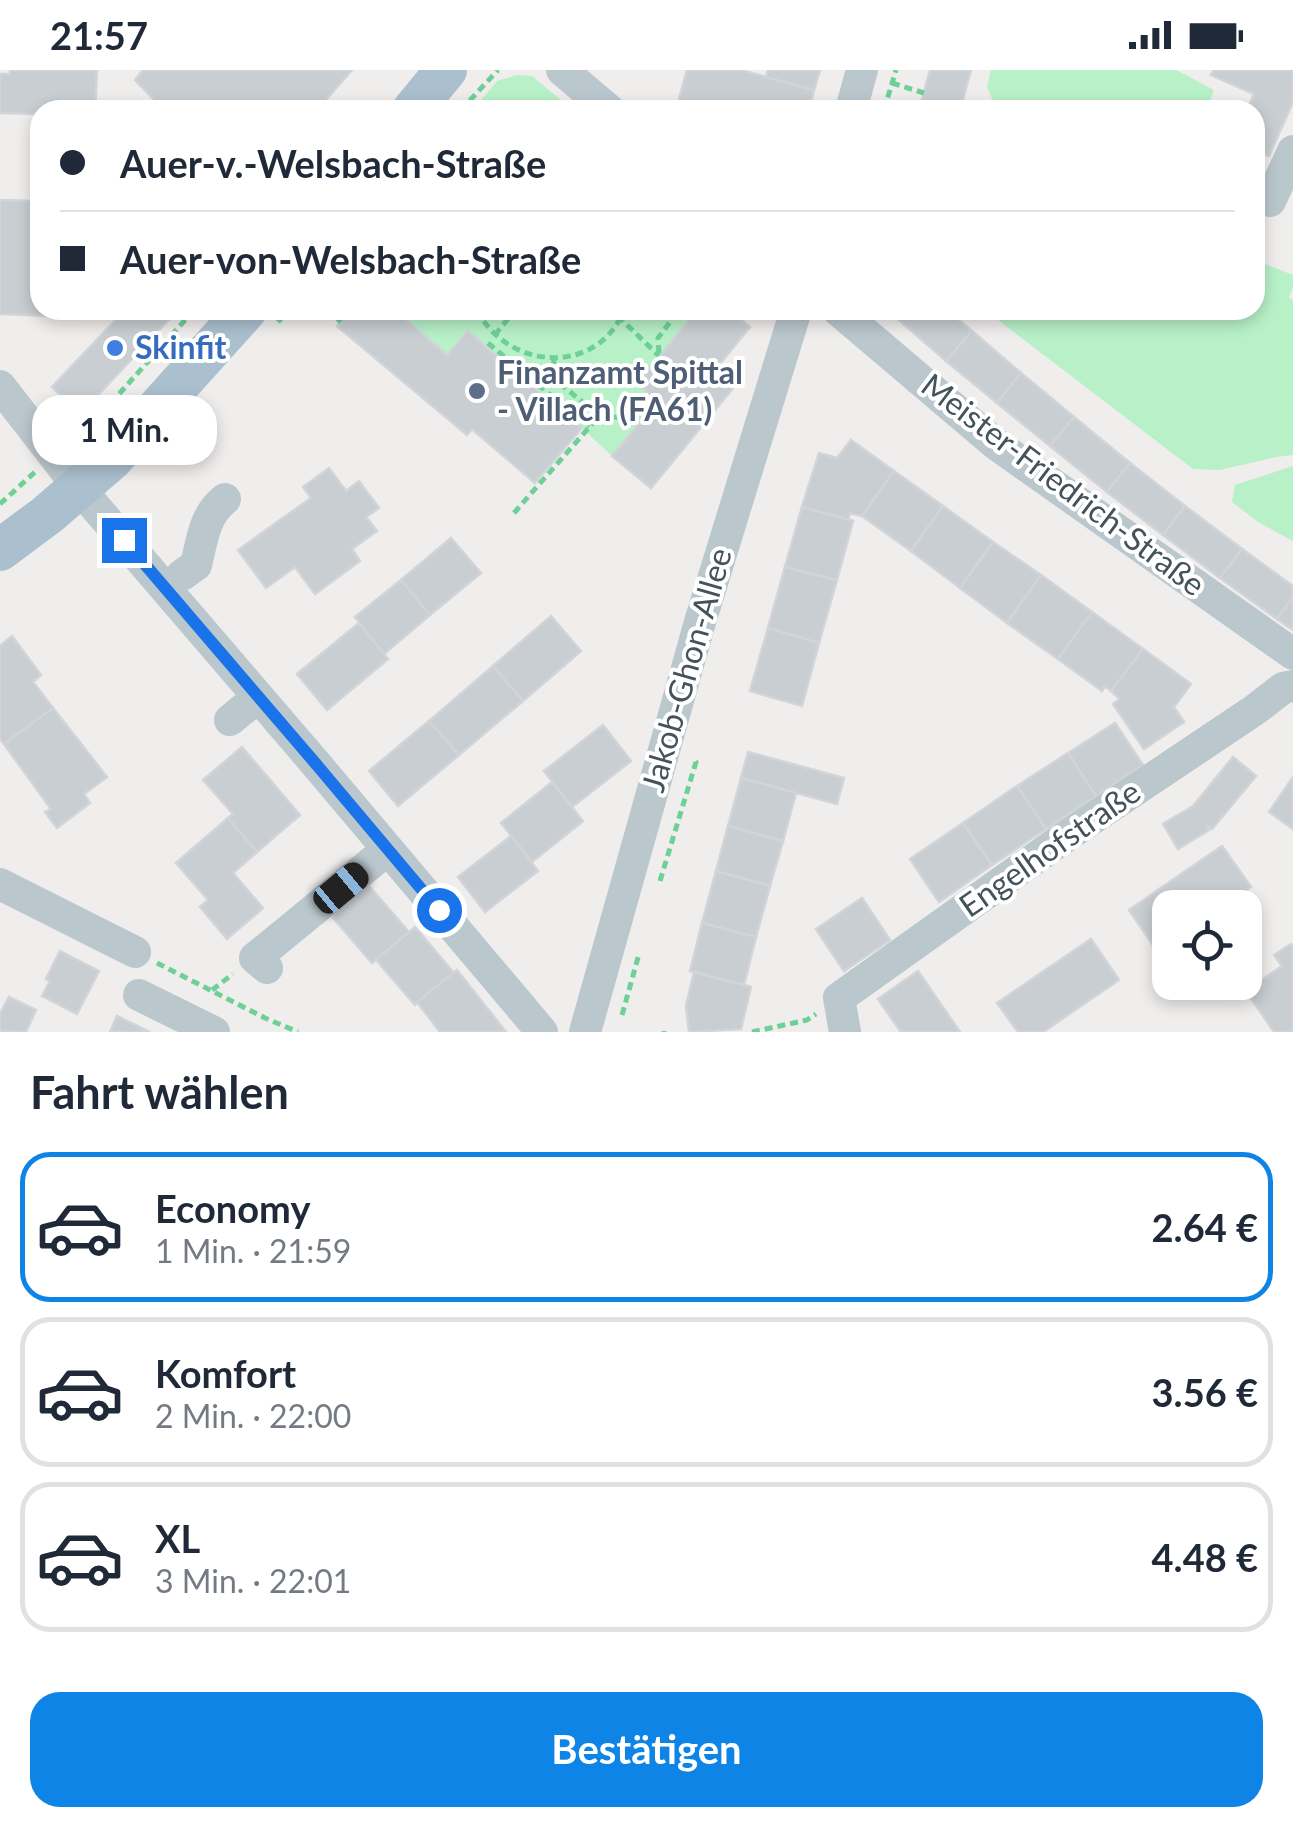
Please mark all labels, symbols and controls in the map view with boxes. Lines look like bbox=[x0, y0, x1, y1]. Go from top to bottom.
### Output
text: 21:57 bbox=[50, 12, 148, 58]
text: Auer-v.-Welsbach-Straße bbox=[120, 140, 546, 186]
text: Auer-von-Welsbach-Straße bbox=[120, 236, 581, 282]
place label: Skinfit bbox=[135, 327, 227, 366]
marker: Skinfit bbox=[104, 337, 126, 359]
place label: Finanzamt Spittal - Villach (FA61) bbox=[497, 352, 743, 428]
street label: Meister-Friedrich-Straße bbox=[914, 364, 1213, 603]
marker: Finanzamt Spittal - Villach (FA61) bbox=[466, 380, 488, 402]
callout: 1 Min. bbox=[32, 395, 216, 465]
text: 1 Min. bbox=[79, 410, 170, 449]
route end bbox=[102, 518, 147, 563]
street label: Jakob-Ghon-Allee bbox=[632, 543, 739, 796]
street label: Engelhofstraße bbox=[951, 771, 1147, 924]
car bbox=[308, 857, 374, 919]
route start bbox=[417, 888, 462, 933]
map controls bbox=[1152, 890, 1262, 1000]
button: locate bbox=[1152, 890, 1262, 1000]
text: Fahrt wählen bbox=[30, 1065, 289, 1119]
icon: car bbox=[35, 1182, 125, 1272]
text: Economy bbox=[155, 1185, 310, 1231]
text: 2.64 € bbox=[1152, 1204, 1258, 1250]
text: 1 Min. · 21:59 bbox=[155, 1231, 351, 1270]
icon: car bbox=[35, 1347, 125, 1437]
text: Komfort bbox=[155, 1350, 296, 1396]
text: 3.56 € bbox=[1152, 1369, 1258, 1415]
text: 2 Min. · 22:00 bbox=[155, 1396, 351, 1435]
icon: car bbox=[35, 1512, 125, 1602]
text: XL bbox=[155, 1515, 200, 1561]
text: 4.48 € bbox=[1152, 1534, 1258, 1580]
text: 3 Min. · 22:01 bbox=[155, 1561, 351, 1600]
button: Bestätigen bbox=[30, 1692, 1263, 1807]

